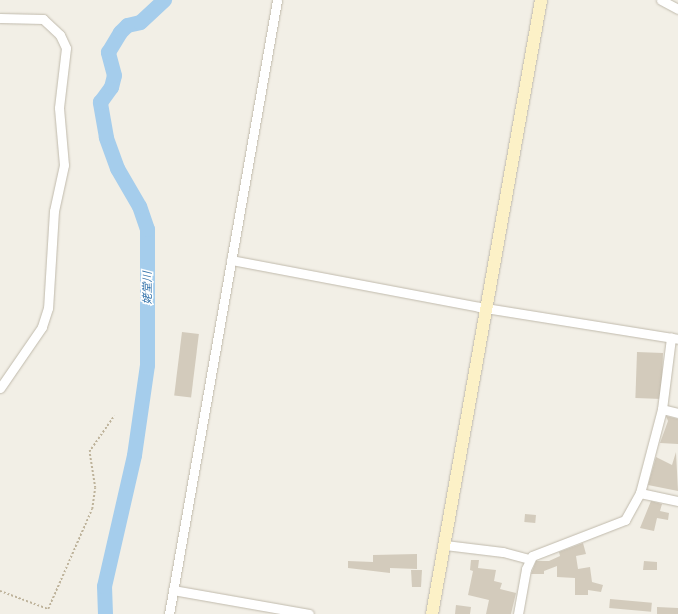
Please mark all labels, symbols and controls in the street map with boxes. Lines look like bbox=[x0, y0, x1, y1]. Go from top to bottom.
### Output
water label: 姥堂川 bbox=[140, 272, 154, 304]

